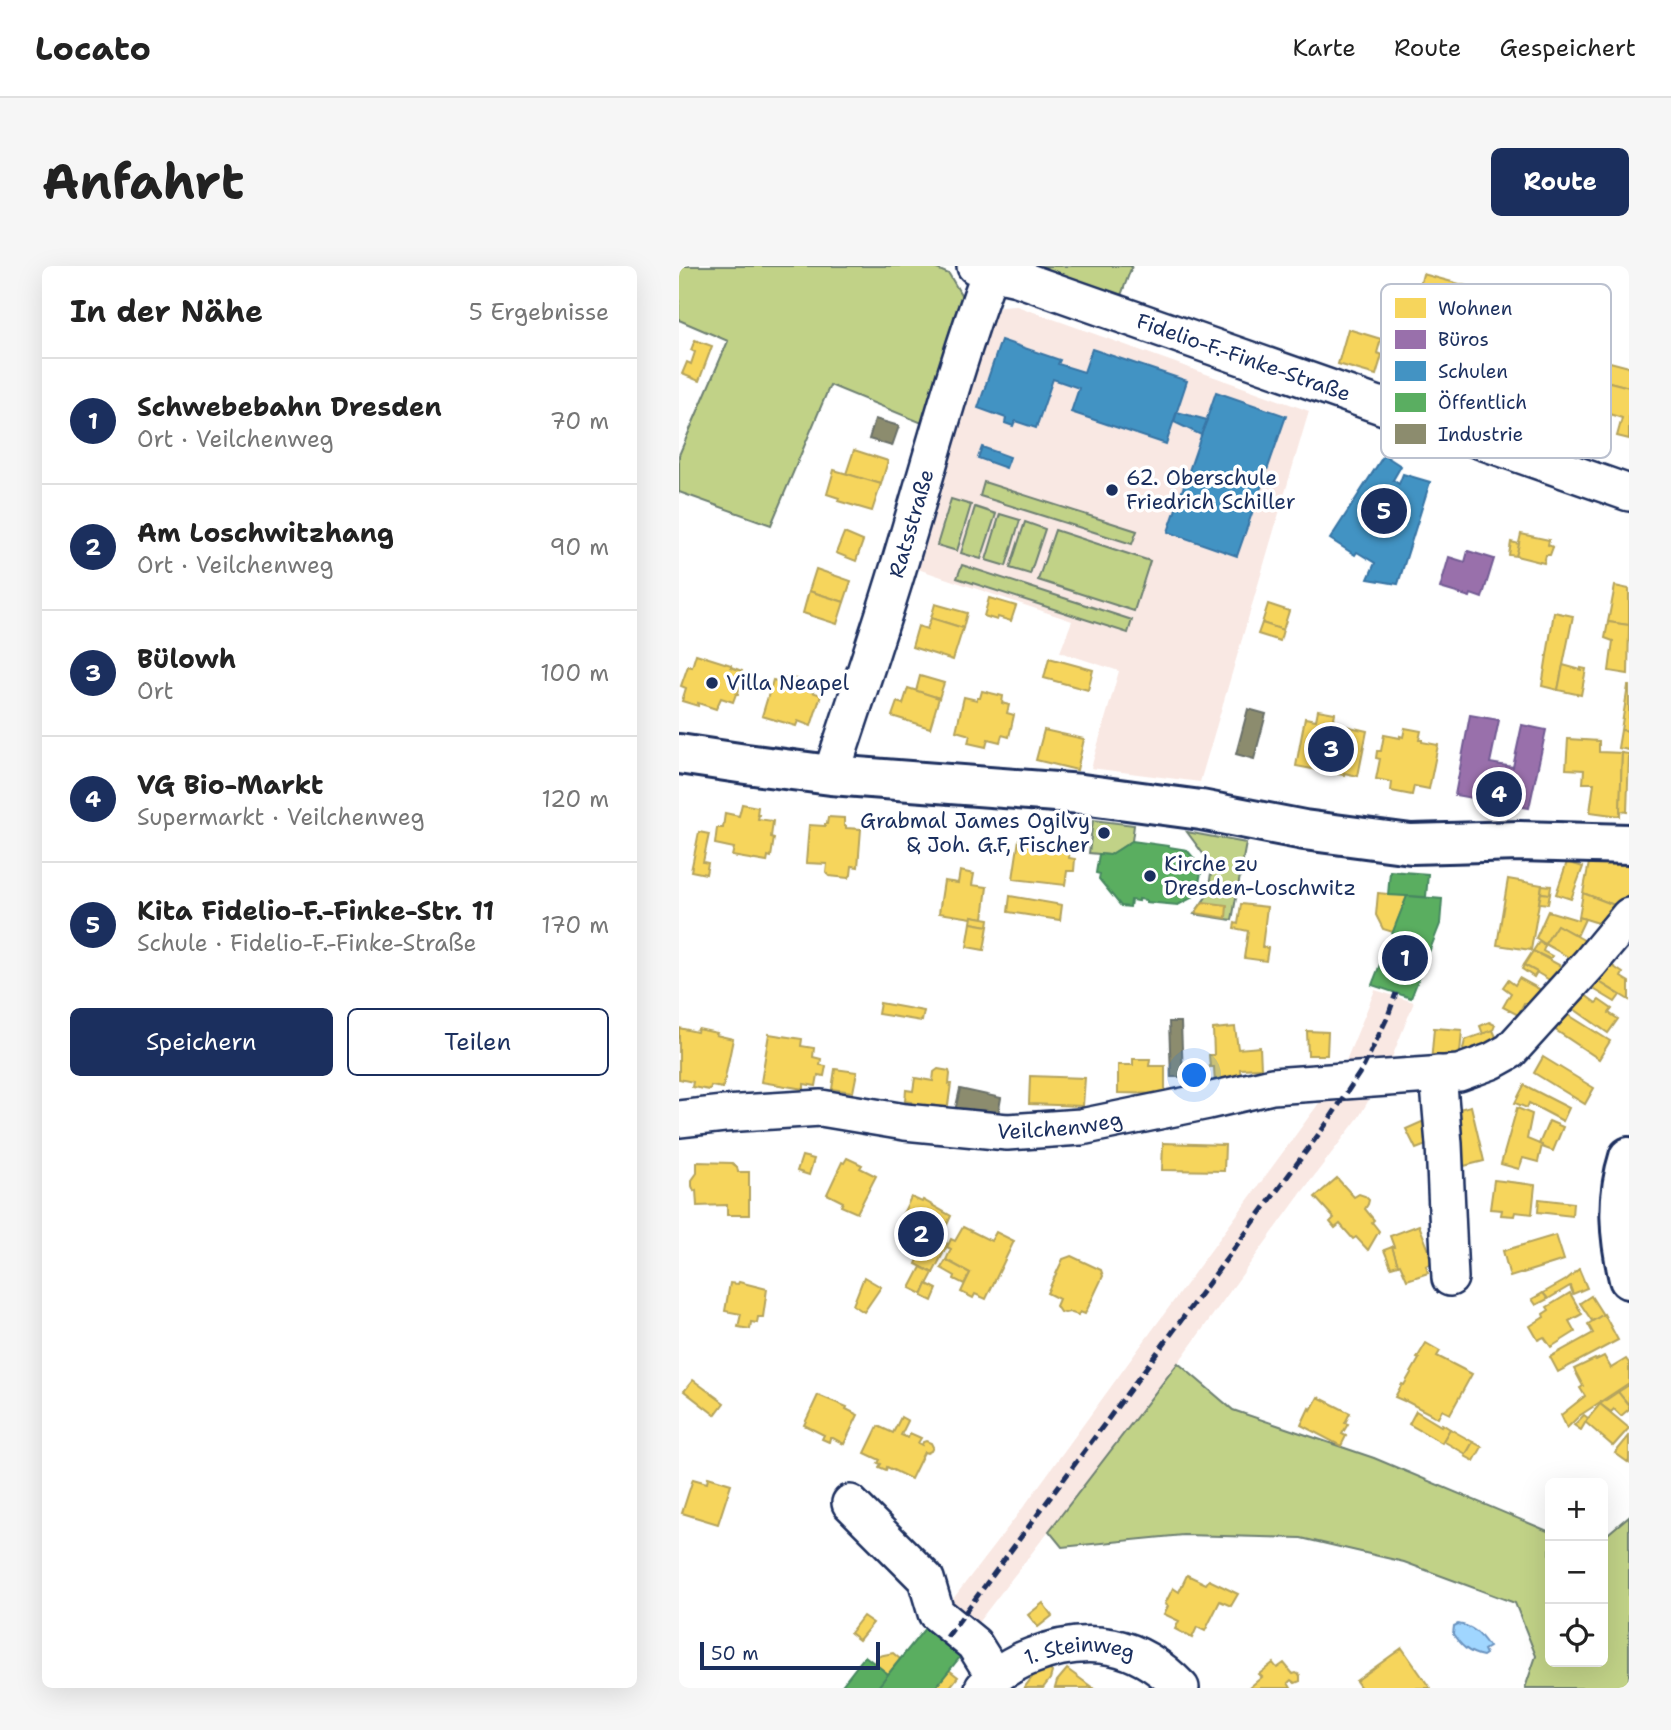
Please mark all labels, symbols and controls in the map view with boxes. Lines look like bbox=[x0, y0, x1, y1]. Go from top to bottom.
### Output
text: Locato bbox=[35, 26, 151, 71]
text: Karte bbox=[1292, 32, 1356, 64]
text: Route bbox=[1394, 32, 1461, 64]
text: Gespeichert bbox=[1499, 32, 1636, 64]
button: Route bbox=[1491, 148, 1629, 216]
text: Anfahrt bbox=[42, 149, 244, 215]
legend bbox=[1381, 284, 1611, 458]
text: In der Nähe bbox=[70, 291, 263, 332]
text: Wohnen bbox=[1438, 296, 1512, 321]
text: 5 Ergebnisse bbox=[469, 297, 609, 327]
street label: Fidelio-F.-Finke-Straße bbox=[1133, 307, 1355, 408]
text: Büros bbox=[1438, 327, 1489, 352]
text: Schulen bbox=[1438, 359, 1508, 384]
text: Schwebebahn Dresden bbox=[137, 389, 442, 424]
text: Öffentlich bbox=[1438, 390, 1527, 415]
text: 1 bbox=[88, 406, 98, 436]
text: 70 m bbox=[550, 406, 609, 436]
text: Industrie bbox=[1438, 422, 1523, 447]
text: Ort · Veilchenweg bbox=[137, 424, 334, 454]
place label: 62. Oberschule Friedrich Schiller bbox=[1126, 464, 1296, 516]
street label: Ratsstraße bbox=[882, 466, 941, 581]
marker: 62. Oberschule Friedrich Schiller bbox=[1104, 482, 1120, 498]
pin: 5 bbox=[1361, 485, 1407, 537]
text: Am Loschwitzhang bbox=[137, 515, 394, 550]
text: 2 bbox=[85, 532, 101, 562]
text: 90 m bbox=[549, 532, 609, 562]
text: Ort · Veilchenweg bbox=[137, 550, 334, 580]
text: Bülowh bbox=[137, 641, 236, 676]
text: 3 bbox=[85, 658, 101, 688]
text: 100 m bbox=[540, 658, 609, 688]
place label: Villa Neapel bbox=[726, 669, 850, 697]
marker: Villa Neapel bbox=[704, 675, 720, 691]
text: Ort bbox=[137, 676, 174, 706]
pin: 3 bbox=[1308, 723, 1354, 775]
text: VG Bio-Markt bbox=[137, 767, 324, 802]
pin: 4 bbox=[1476, 768, 1522, 820]
text: 4 bbox=[85, 784, 101, 814]
text: 120 m bbox=[541, 784, 609, 814]
text: Supermarkt · Veilchenweg bbox=[137, 802, 425, 832]
place label: Grabmal James Ogilvy & Joh. G.F, Fischer bbox=[860, 807, 1090, 859]
marker: Grabmal James Ogilvy & Joh. G.F, Fischer bbox=[1096, 825, 1112, 841]
place label: Kirche zu Dresden-Loschwitz bbox=[1164, 850, 1356, 902]
marker: Kirche zu Dresden-Loschwitz bbox=[1142, 868, 1158, 884]
text: Kita Fidelio-F.-Finke-Str. 11 bbox=[137, 893, 494, 928]
text: 5 bbox=[86, 910, 100, 940]
text: 170 m bbox=[541, 910, 609, 940]
text: Schule · Fidelio-F.-Finke-Straße bbox=[137, 928, 477, 958]
pin: 1 bbox=[1382, 932, 1428, 984]
button: Speichern bbox=[70, 1008, 333, 1076]
button: Teilen bbox=[347, 1008, 609, 1076]
your location bbox=[1177, 1058, 1211, 1092]
street label: Veilchenweg bbox=[996, 1105, 1125, 1146]
pin: 2 bbox=[898, 1208, 944, 1260]
map controls bbox=[1545, 1478, 1608, 1667]
button: + bbox=[1545, 1478, 1608, 1541]
button: − bbox=[1545, 1541, 1608, 1604]
button: locate bbox=[1545, 1604, 1608, 1667]
street label: 1. Steinweg bbox=[1020, 1630, 1139, 1672]
scale bar bbox=[700, 1639, 880, 1671]
text: 50 m bbox=[711, 1641, 759, 1666]

